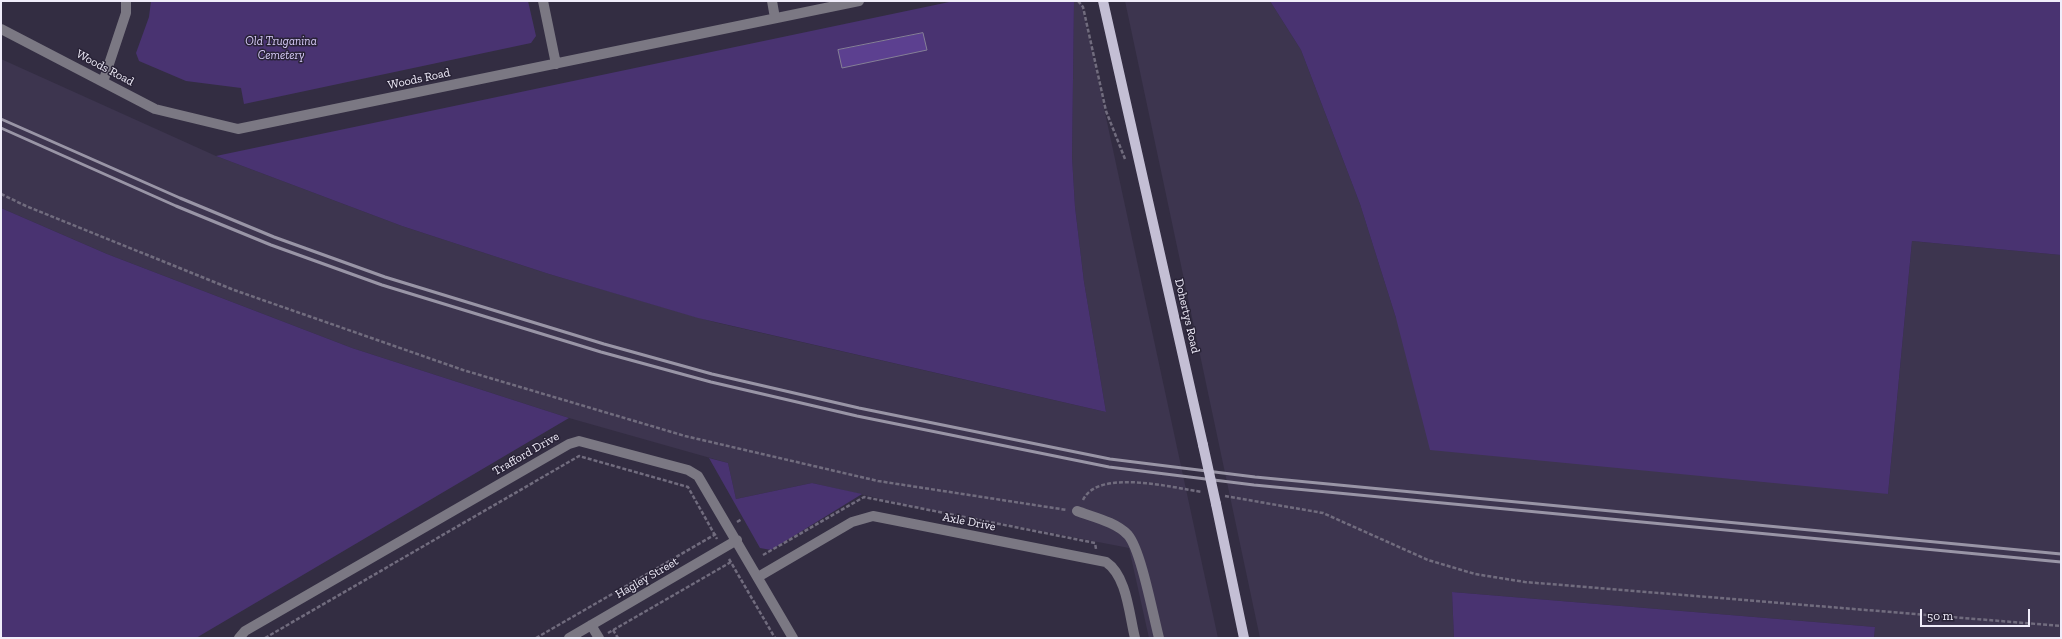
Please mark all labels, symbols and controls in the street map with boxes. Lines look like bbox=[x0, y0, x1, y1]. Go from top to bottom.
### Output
park label: Old Truganina Cemetery bbox=[245, 35, 317, 63]
street label: Woods Road bbox=[74, 47, 136, 89]
street label: Woods Road bbox=[387, 65, 451, 93]
street label: Dohertys Road bbox=[1171, 277, 1203, 355]
street label: Trafford Drive bbox=[490, 429, 562, 479]
street label: Axle Drive bbox=[941, 510, 997, 534]
street label: Hagley Street bbox=[613, 554, 681, 602]
scale bar bbox=[1922, 601, 2032, 627]
text: 50 m bbox=[1927, 609, 1953, 623]

